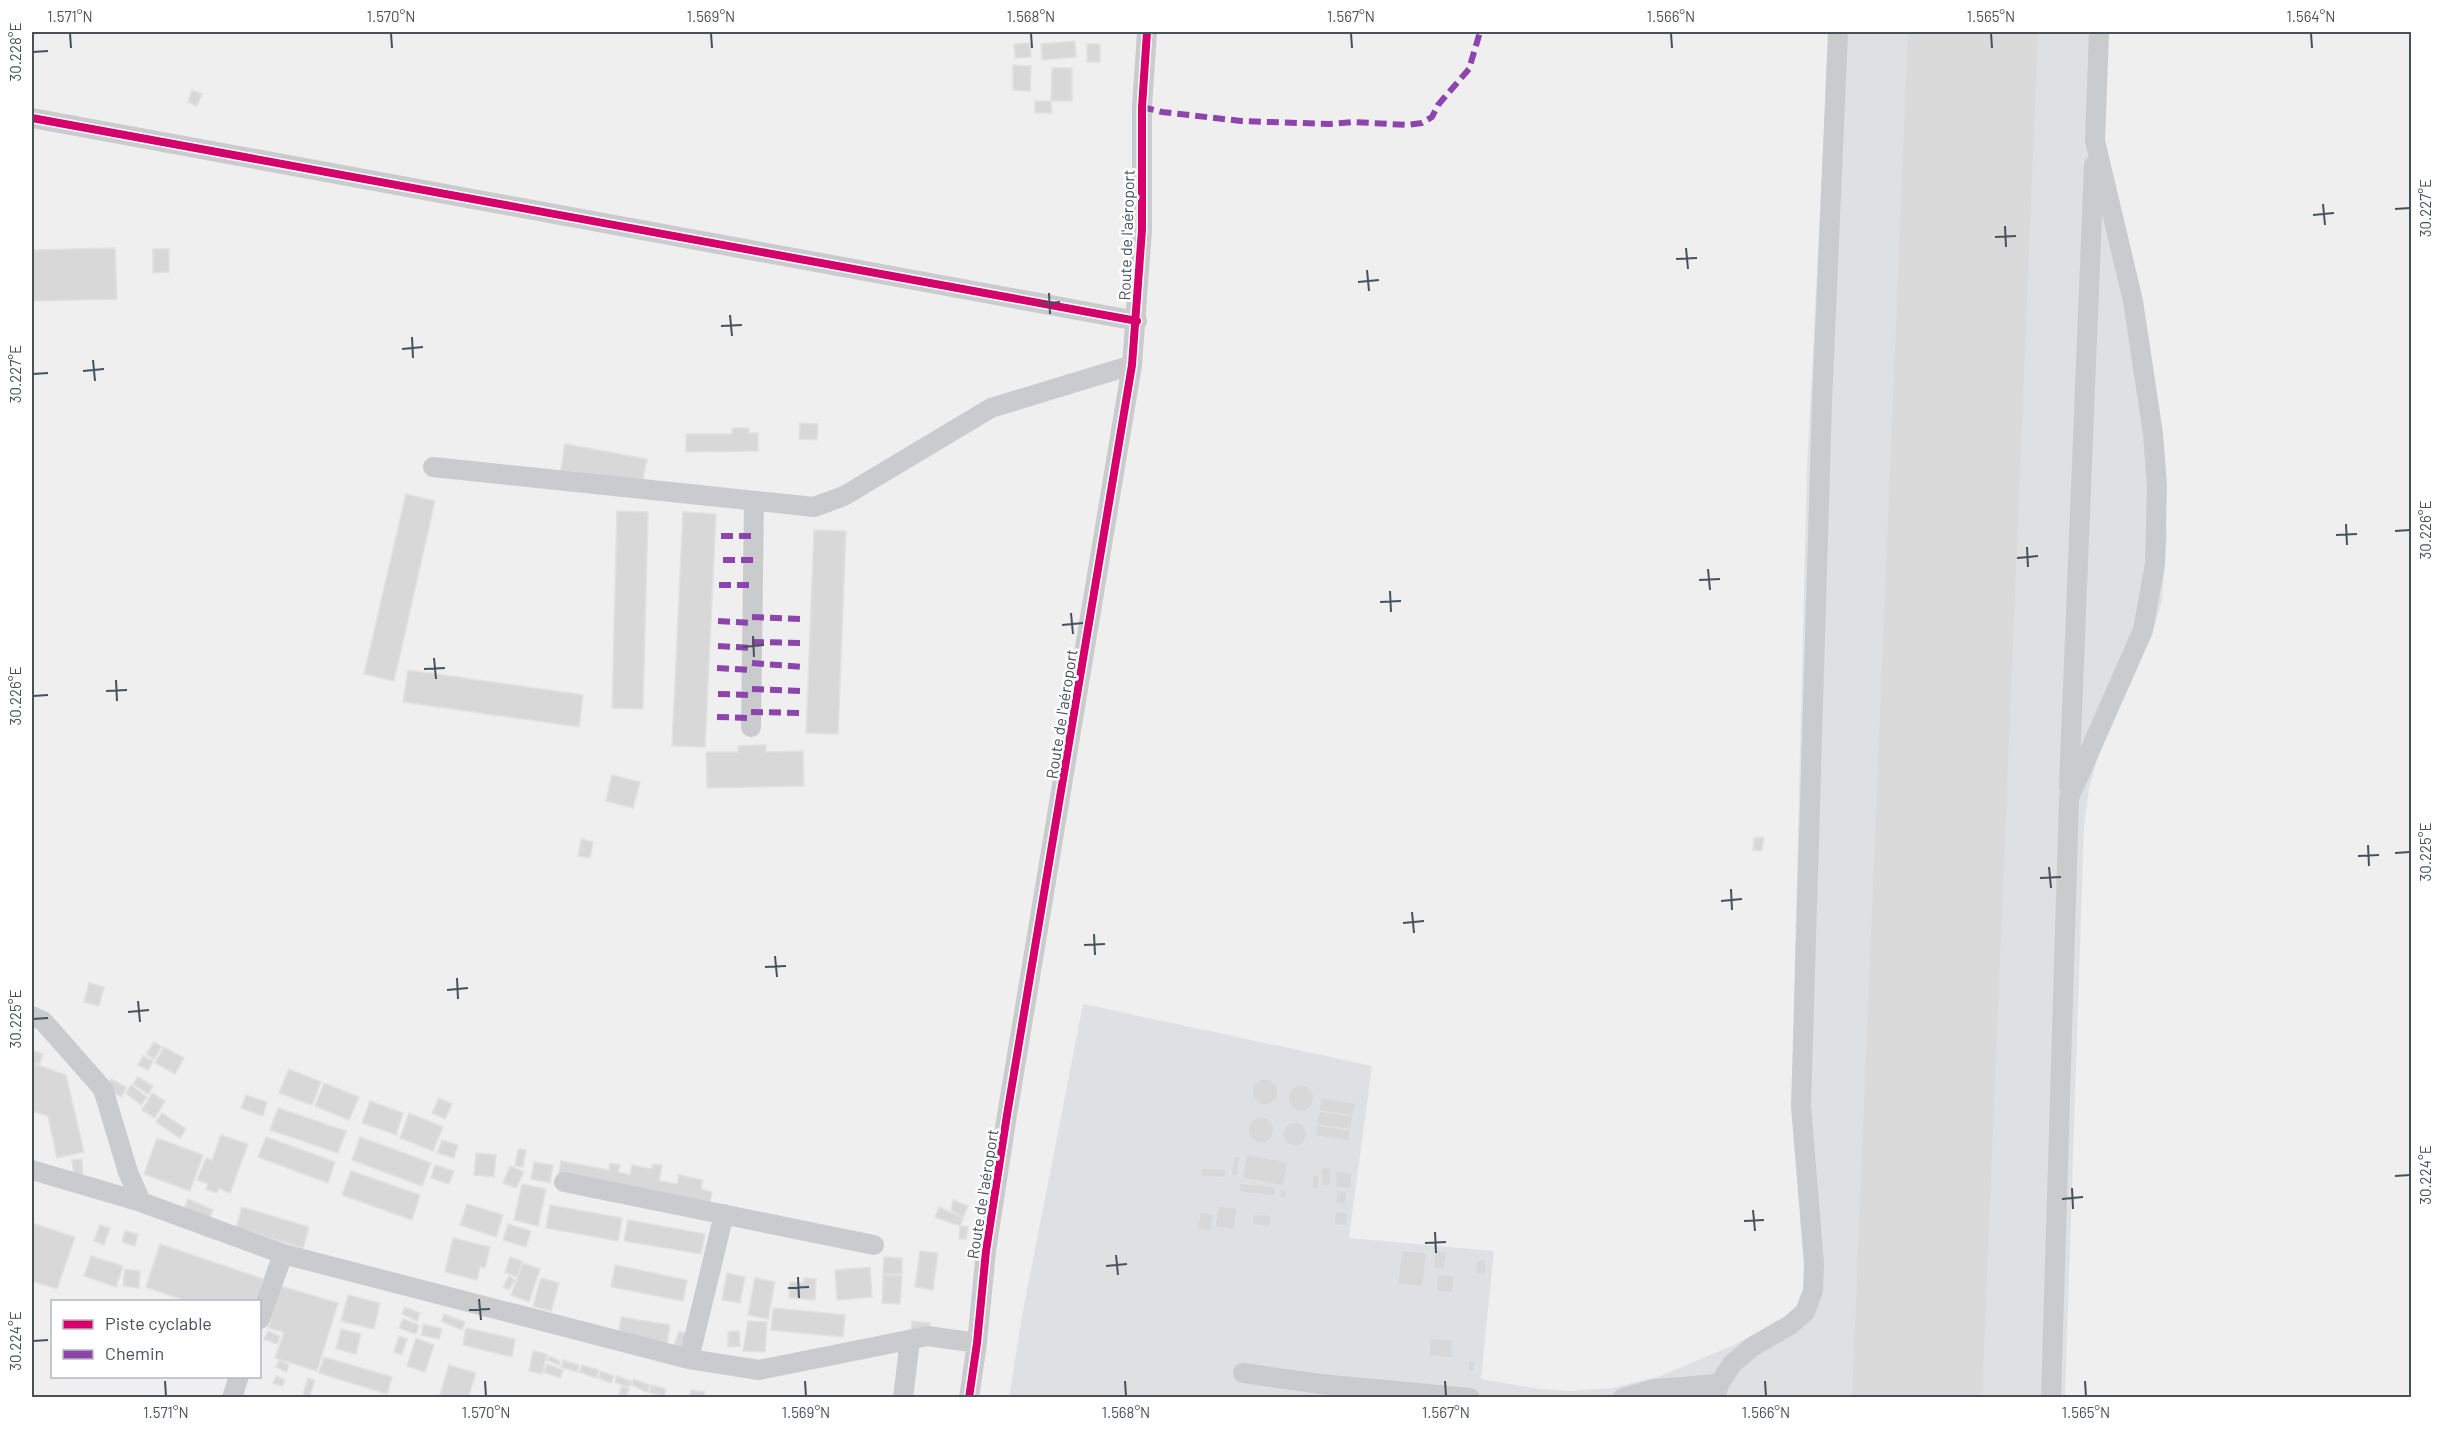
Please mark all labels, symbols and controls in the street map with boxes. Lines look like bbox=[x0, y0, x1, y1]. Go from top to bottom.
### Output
text: 1.571°N bbox=[47, 7, 93, 25]
text: 1.570°N bbox=[367, 7, 415, 25]
text: 1.569°N bbox=[687, 7, 735, 25]
text: 1.568°N bbox=[1007, 7, 1055, 25]
text: 1.567°N bbox=[1327, 7, 1375, 25]
text: 1.566°N bbox=[1647, 7, 1695, 25]
text: 1.565°N bbox=[1967, 7, 2015, 25]
text: 1.564°N bbox=[2287, 7, 2335, 25]
text: 30.228°E bbox=[6, 22, 24, 82]
street label: Route de l'aéroport bbox=[1114, 169, 1138, 301]
text: 30.227°E bbox=[2416, 179, 2434, 237]
text: 30.227°E bbox=[6, 345, 24, 403]
text: 30.226°E bbox=[2416, 501, 2434, 559]
street label: Route de l'aéroport bbox=[1041, 648, 1081, 780]
text: 30.226°E bbox=[6, 667, 24, 725]
text: 30.225°E bbox=[2416, 823, 2434, 881]
text: 30.225°E bbox=[6, 990, 24, 1048]
street label: Route de l'aéroport bbox=[962, 1128, 1002, 1260]
text: 30.224°E bbox=[2416, 1145, 2434, 1205]
legend bbox=[51, 1300, 261, 1378]
text: 30.224°E bbox=[6, 1311, 24, 1371]
text: Piste cyclable bbox=[105, 1312, 212, 1334]
text: Chemin bbox=[105, 1342, 164, 1364]
text: 1.571°N bbox=[143, 1403, 189, 1421]
text: 1.570°N bbox=[462, 1403, 510, 1421]
text: 1.569°N bbox=[782, 1403, 830, 1421]
text: 1.568°N bbox=[1102, 1403, 1150, 1421]
text: 1.567°N bbox=[1422, 1403, 1470, 1421]
text: 1.566°N bbox=[1742, 1403, 1790, 1421]
text: 1.565°N bbox=[2062, 1403, 2110, 1421]

